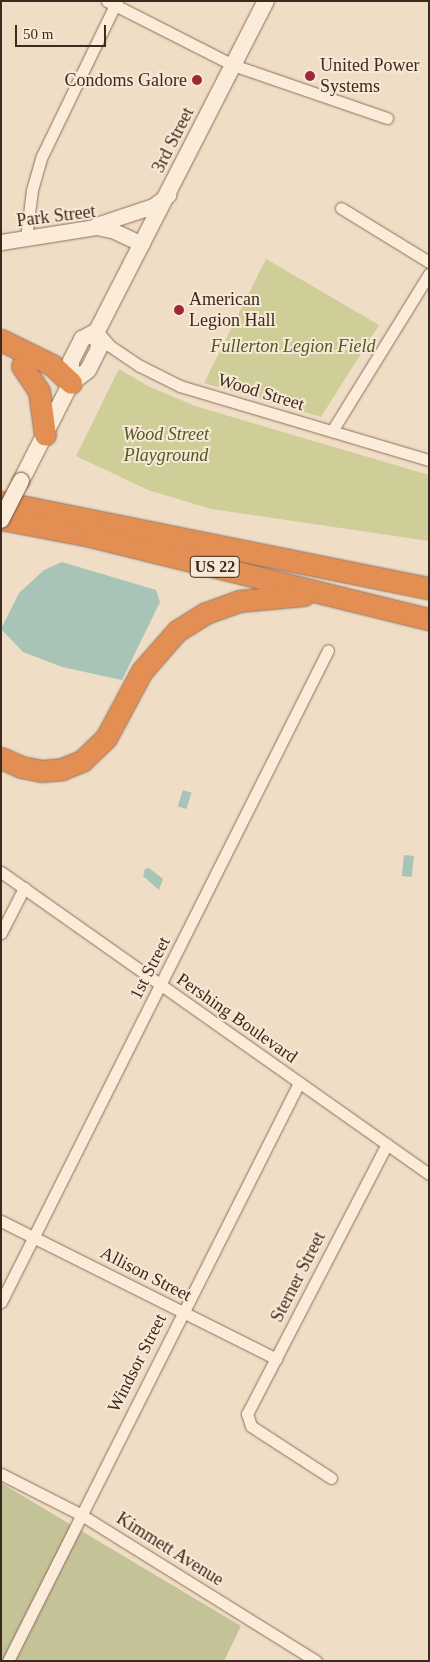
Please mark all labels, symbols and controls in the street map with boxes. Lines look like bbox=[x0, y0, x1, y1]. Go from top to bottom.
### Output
scale bar bbox=[18, 15, 109, 47]
text: 50 m bbox=[23, 26, 53, 42]
place label: United Power Systems bbox=[320, 55, 419, 98]
place label: Condoms Galore bbox=[65, 69, 187, 91]
marker: United Power Systems bbox=[304, 70, 316, 82]
marker: Condoms Galore bbox=[191, 74, 203, 86]
street label: 3rd Street bbox=[147, 104, 199, 176]
street label: Park Street bbox=[15, 200, 97, 232]
place label: American Legion Hall bbox=[189, 289, 275, 332]
marker: American Legion Hall bbox=[173, 304, 185, 316]
park label: Fullerton Legion Field bbox=[211, 335, 375, 357]
street label: Wood Street bbox=[215, 369, 307, 415]
park label: Wood Street Playground bbox=[123, 424, 209, 466]
road number: US 22 bbox=[189, 554, 241, 580]
street label: 1st Street bbox=[125, 933, 175, 1003]
street label: Pershing Boulevard bbox=[172, 968, 302, 1068]
street label: Sterner Street bbox=[266, 1228, 330, 1326]
street label: Allison Street bbox=[97, 1242, 195, 1306]
street label: Windsor Street bbox=[103, 1310, 171, 1416]
street label: Kimmett Avenue bbox=[112, 1507, 228, 1591]

